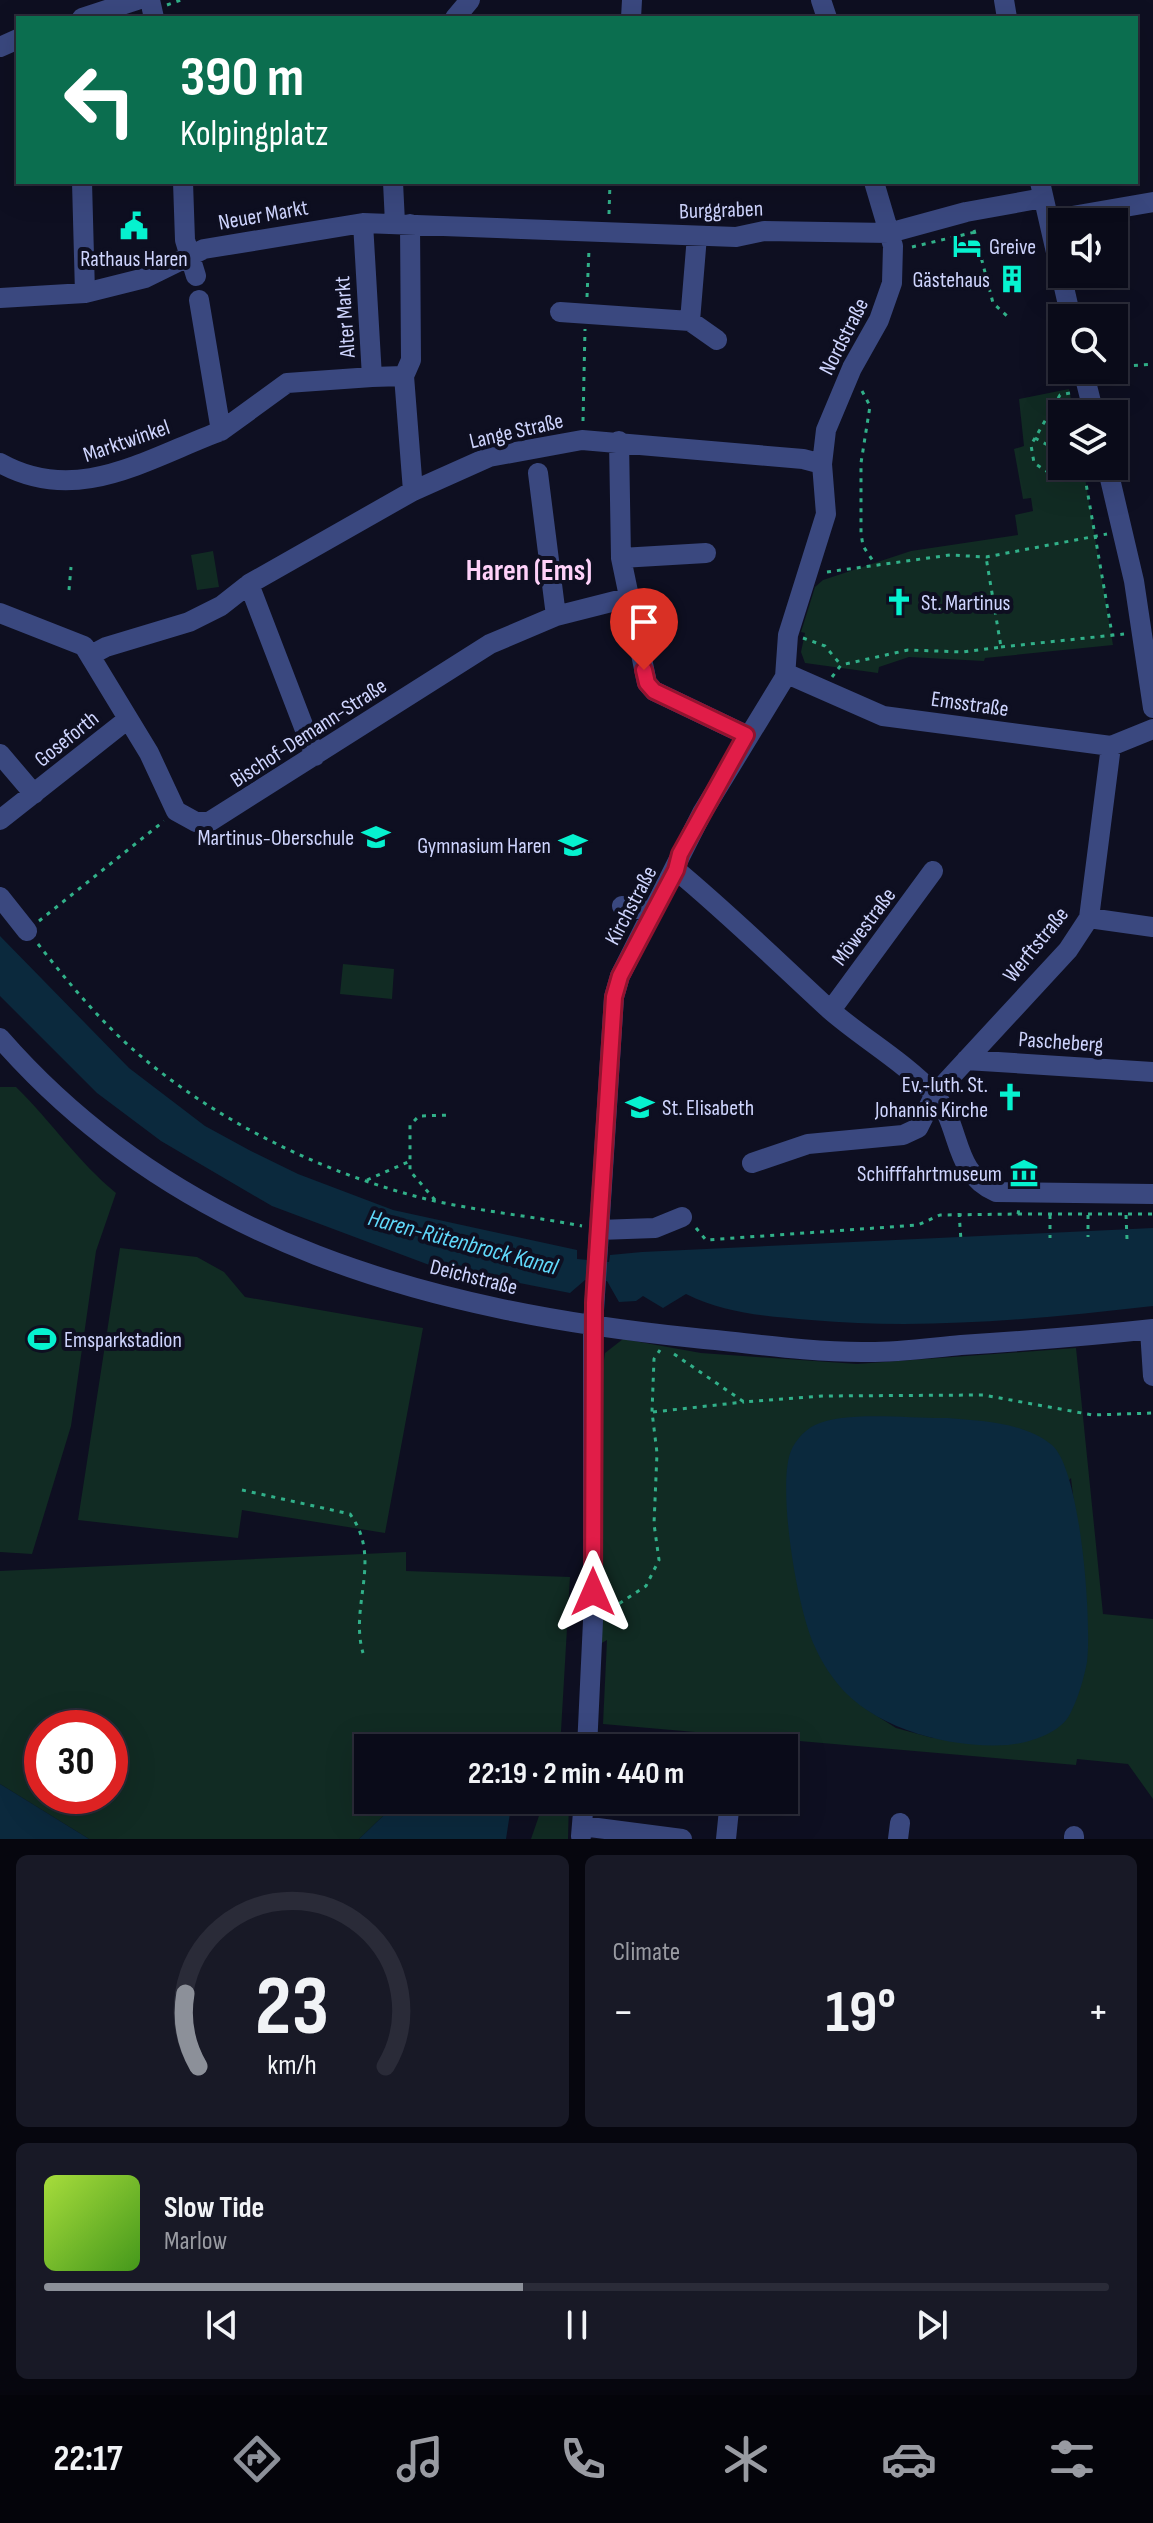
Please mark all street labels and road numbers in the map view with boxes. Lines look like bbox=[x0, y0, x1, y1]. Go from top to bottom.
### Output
street label: Neuer Markt bbox=[216, 194, 311, 237]
street label: Burggraben bbox=[679, 196, 764, 225]
street label: Alter Markt bbox=[329, 275, 362, 360]
street label: Nordstraße bbox=[814, 294, 875, 380]
street label: Lange Straße bbox=[467, 408, 566, 455]
street label: Marktwinkel bbox=[80, 414, 173, 469]
street label: Bischof-Demann-Straße bbox=[226, 673, 392, 794]
street label: Emsstraße bbox=[929, 686, 1010, 723]
street label: Goseforth bbox=[29, 705, 104, 773]
street label: Kirchstraße bbox=[599, 862, 663, 950]
street label: Möwestraße bbox=[826, 883, 902, 971]
street label: Werftstraße bbox=[998, 902, 1075, 988]
street label: Pascheberg bbox=[1018, 1026, 1104, 1059]
street label: Deichstraße bbox=[427, 1254, 520, 1301]

